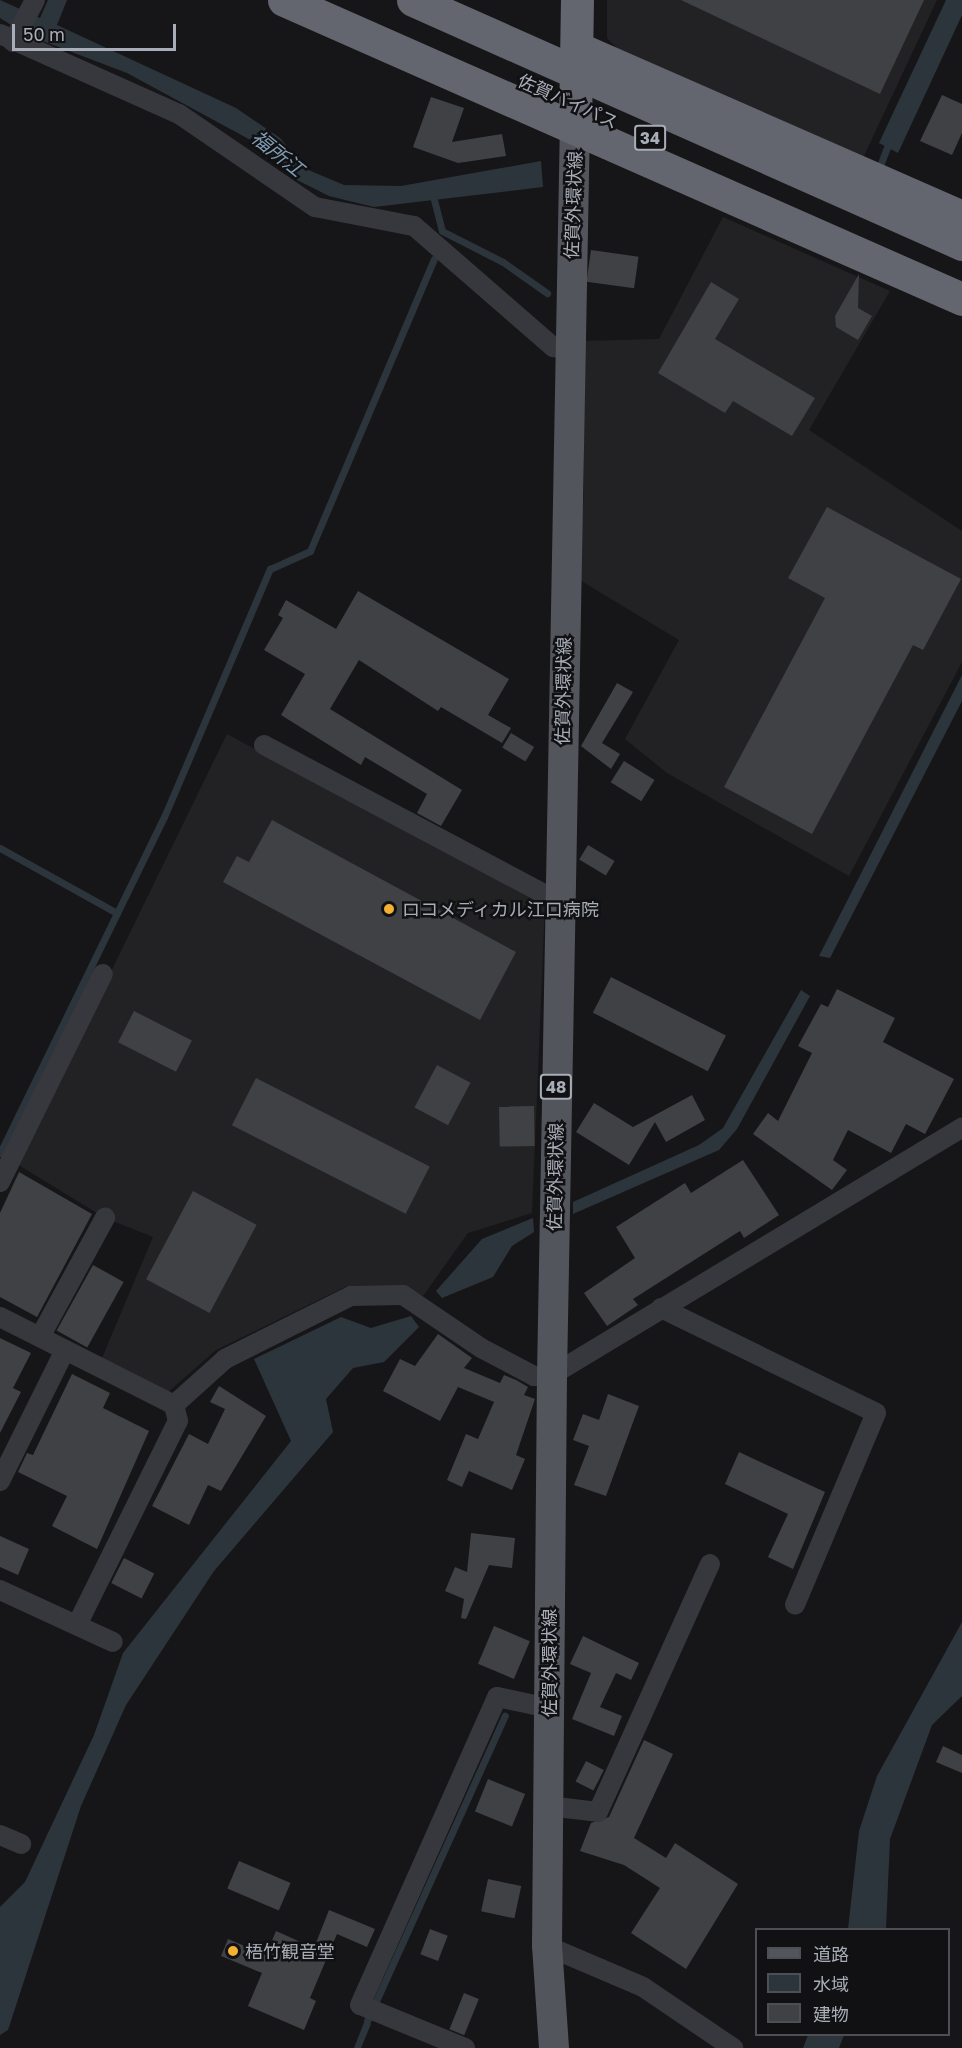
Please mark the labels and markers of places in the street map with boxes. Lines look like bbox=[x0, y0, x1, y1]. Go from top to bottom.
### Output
place label: ロコメディカル江口病院 bbox=[402, 898, 600, 920]
marker: ロコメディカル江口病院 bbox=[380, 900, 398, 918]
place label: 梧竹観音堂 bbox=[245, 1940, 335, 1962]
marker: 梧竹観音堂 bbox=[226, 1944, 240, 1958]

